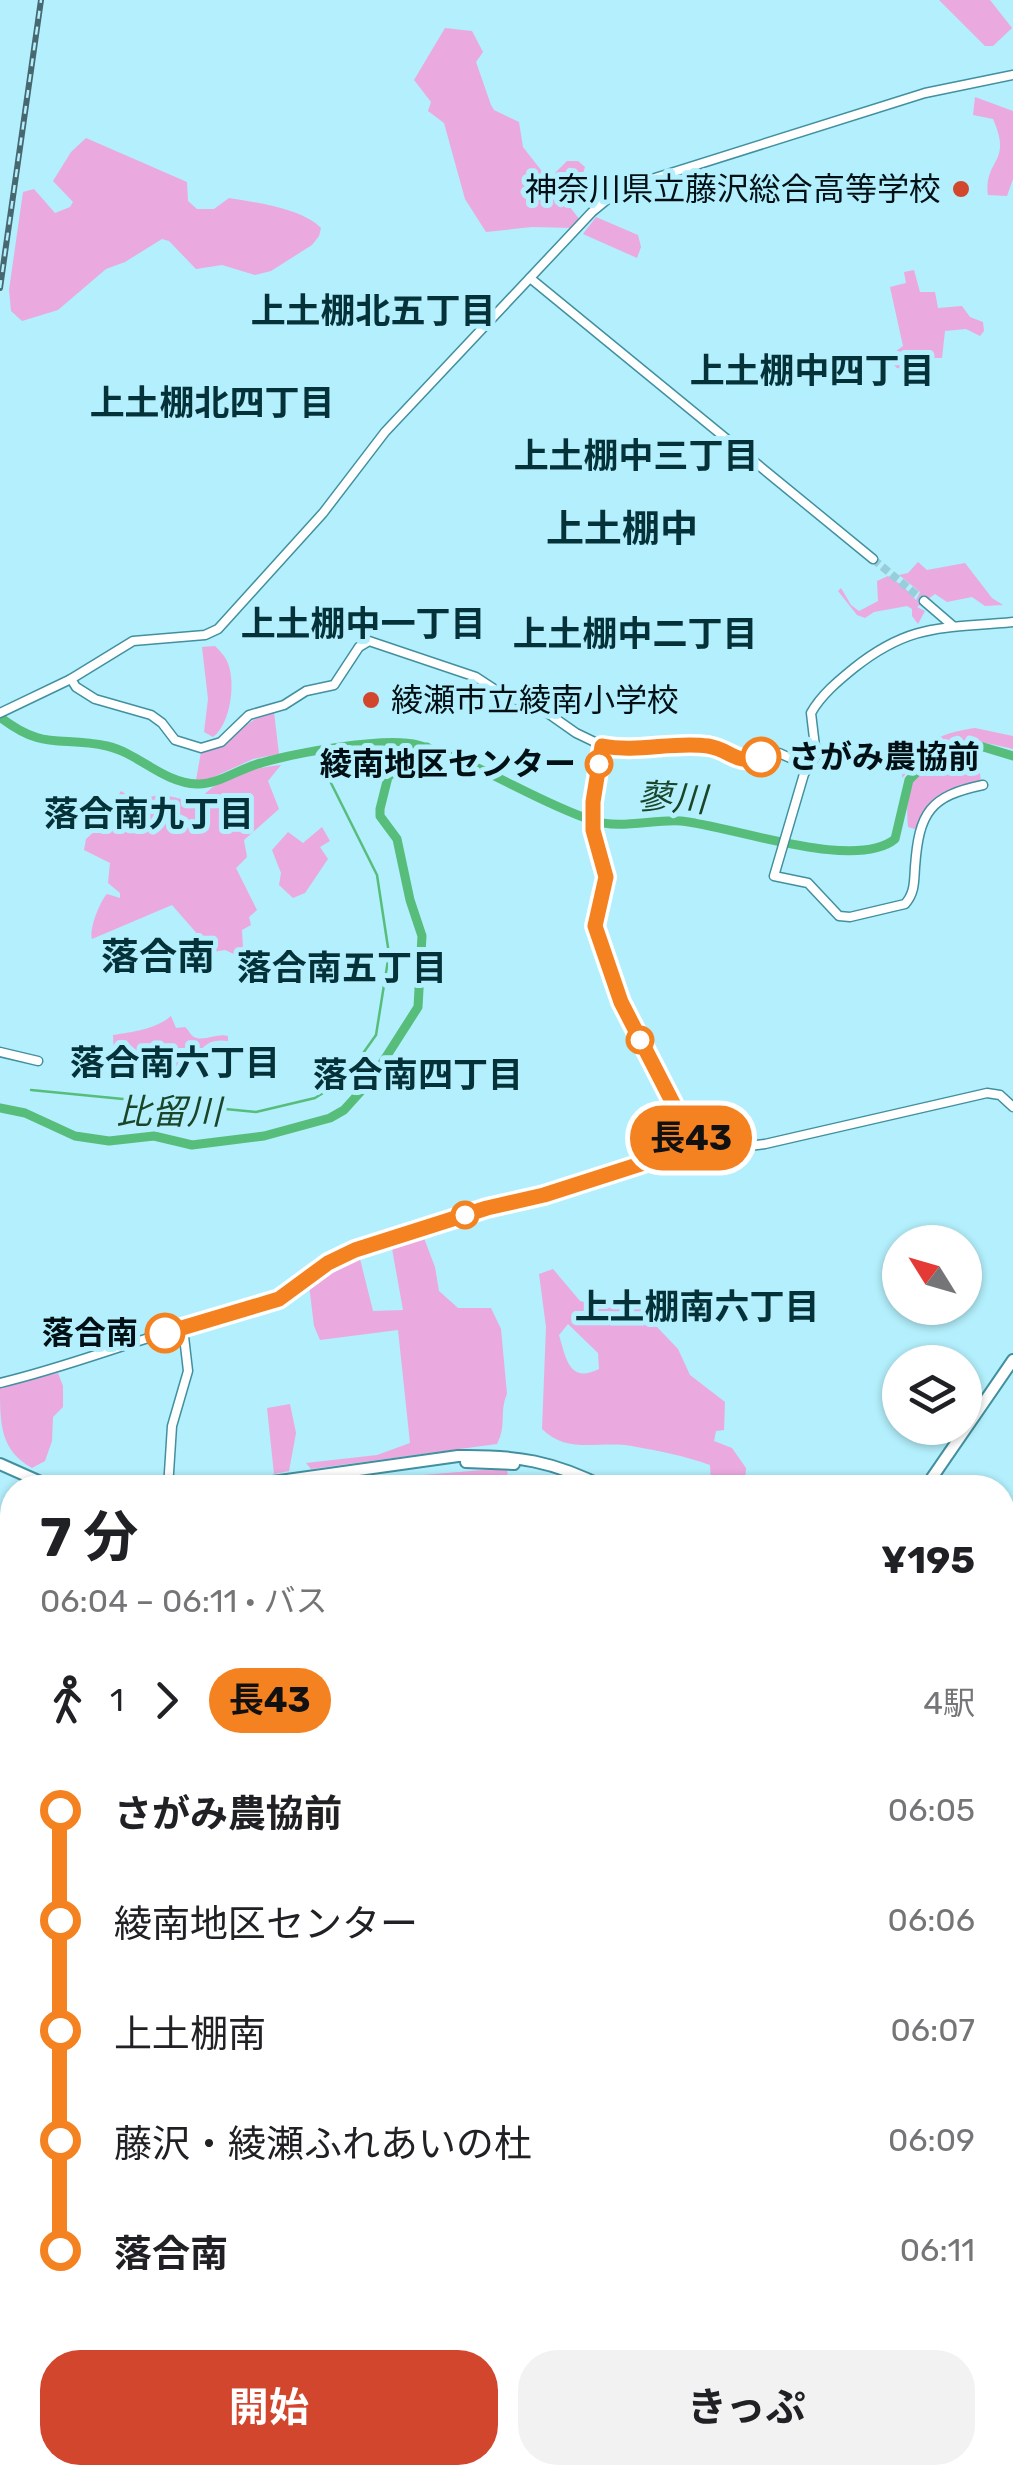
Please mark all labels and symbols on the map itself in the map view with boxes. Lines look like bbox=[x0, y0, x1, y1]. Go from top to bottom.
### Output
place label: 神奈川県立藤沢総合高等学校 bbox=[525, 170, 941, 208]
marker: 神奈川県立藤沢総合高等学校 bbox=[950, 178, 972, 200]
district label: 上土棚北五丁目 bbox=[250, 290, 496, 332]
district label: 上土棚中四丁目 bbox=[689, 350, 935, 392]
district label: 上土棚北四丁目 bbox=[89, 382, 335, 424]
district label: 上土棚中三丁目 bbox=[513, 435, 759, 477]
district label: 上土棚中 bbox=[546, 506, 698, 552]
district label: 上土棚中一丁目 bbox=[240, 603, 486, 645]
district label: 上土棚中二丁目 bbox=[512, 613, 758, 655]
place label: 綾瀬市立綾南小学校 bbox=[391, 681, 679, 719]
marker: 綾瀬市立綾南小学校 bbox=[360, 689, 382, 711]
marker: さがみ農協前 bbox=[742, 738, 780, 776]
place label: さがみ農協前 bbox=[788, 738, 980, 776]
place label: 綾南地区センター bbox=[320, 745, 576, 783]
marker: 綾南地区センター bbox=[586, 751, 612, 777]
water label: 蓼川 bbox=[636, 775, 712, 821]
district label: 落合南九丁目 bbox=[44, 793, 254, 835]
district label: 落合南 bbox=[101, 934, 215, 980]
district label: 落合南五丁目 bbox=[237, 947, 447, 989]
unlabelled marker bbox=[627, 1027, 653, 1053]
district label: 落合南六丁目 bbox=[70, 1042, 280, 1084]
district label: 落合南四丁目 bbox=[313, 1054, 523, 1096]
water label: 比留川 bbox=[116, 1091, 225, 1133]
line badge: 長43 bbox=[634, 1106, 748, 1170]
unlabelled marker bbox=[452, 1202, 478, 1228]
north arrow bbox=[882, 1225, 982, 1325]
district label: 上土棚南六丁目 bbox=[574, 1286, 820, 1328]
place label: 落合南 bbox=[42, 1314, 138, 1352]
marker: 落合南 bbox=[146, 1314, 184, 1352]

